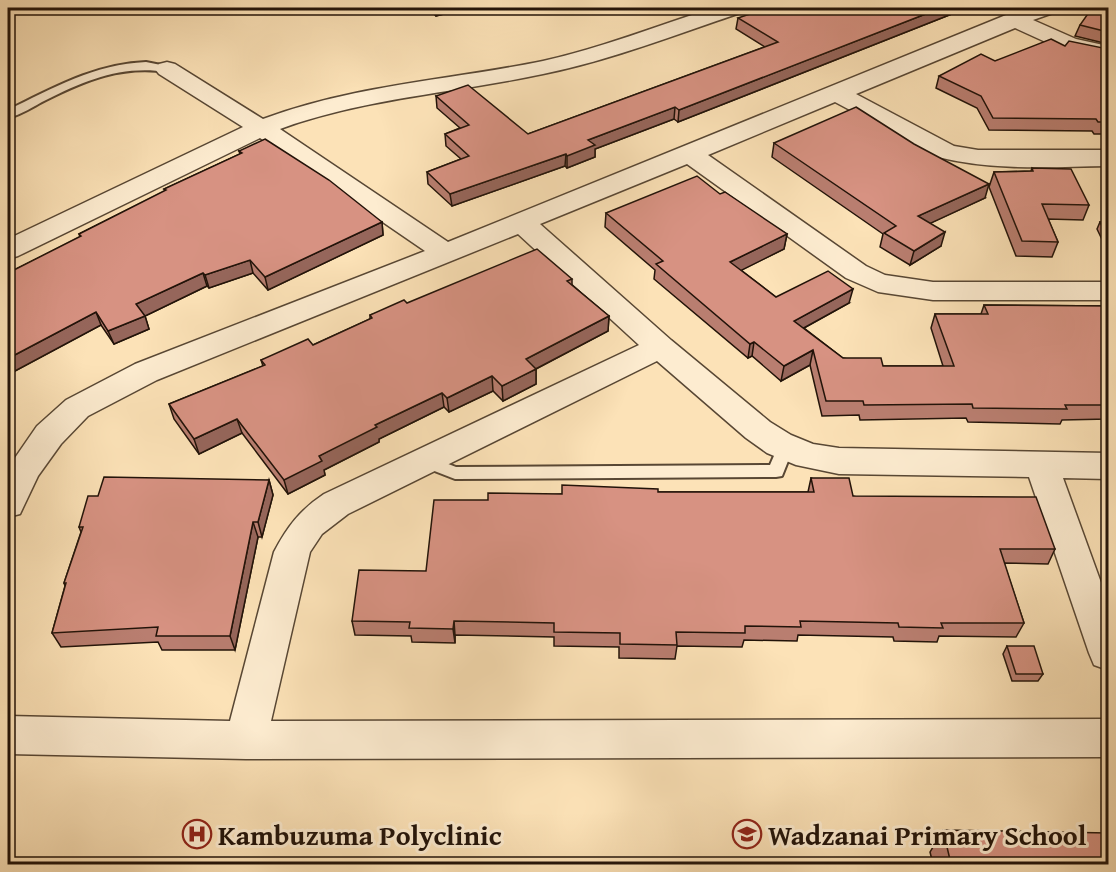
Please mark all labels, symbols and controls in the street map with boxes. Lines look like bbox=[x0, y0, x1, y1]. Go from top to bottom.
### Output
place label: Kambuzuma Polyclinic bbox=[218, 814, 502, 855]
place label: Wadzanai Primary School bbox=[768, 814, 1087, 855]
hospital icon: Kambuzuma Polyclinic bbox=[181, 818, 213, 850]
school or university icon: Wadzanai Primary School bbox=[731, 818, 763, 850]

